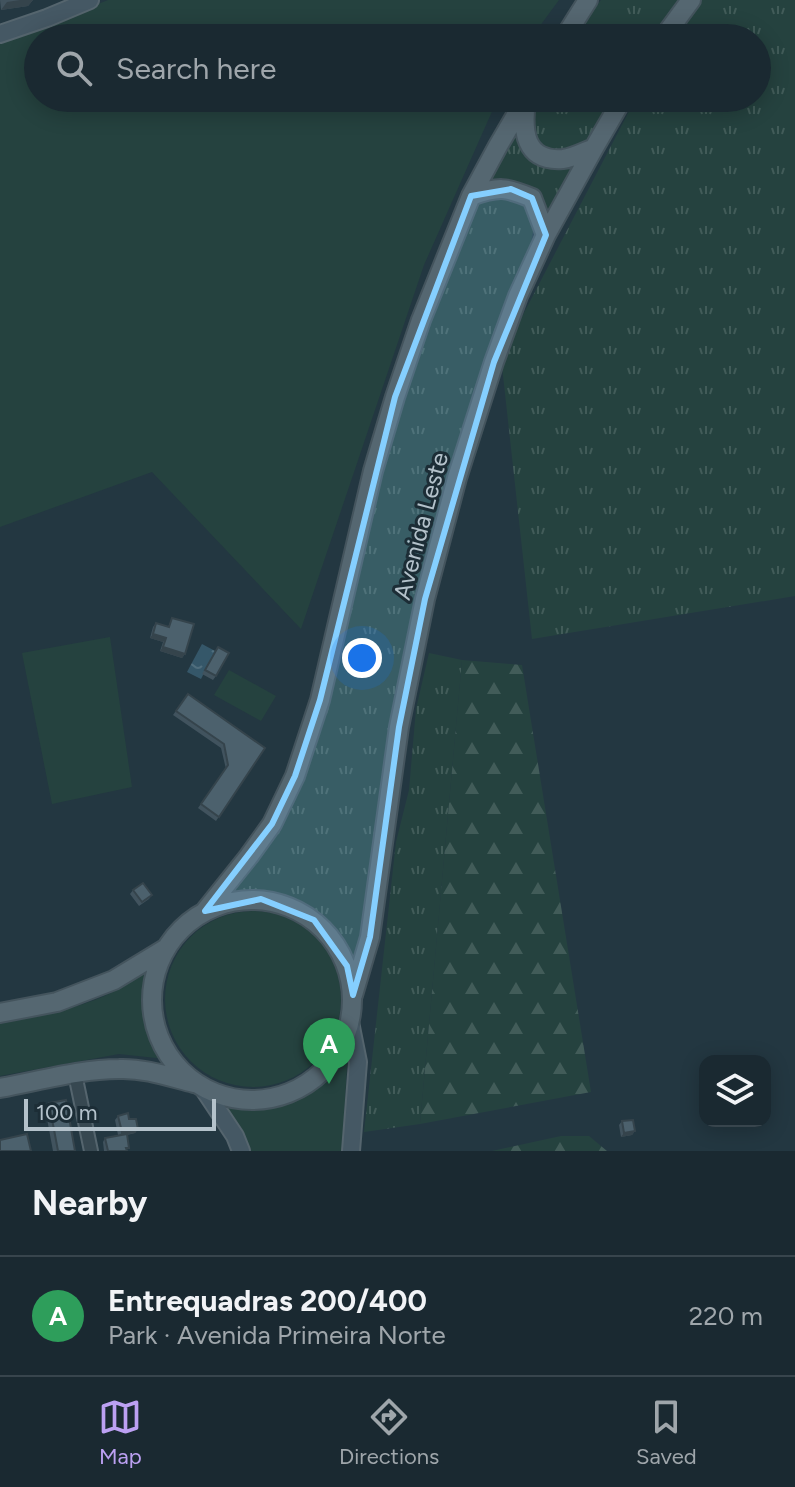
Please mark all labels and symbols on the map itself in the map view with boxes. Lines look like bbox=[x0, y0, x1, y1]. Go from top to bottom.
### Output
street label: Avenida Leste bbox=[387, 449, 454, 603]
your location bbox=[342, 638, 382, 678]
pin: A bbox=[303, 1018, 355, 1084]
scale bar bbox=[24, 1095, 216, 1131]

